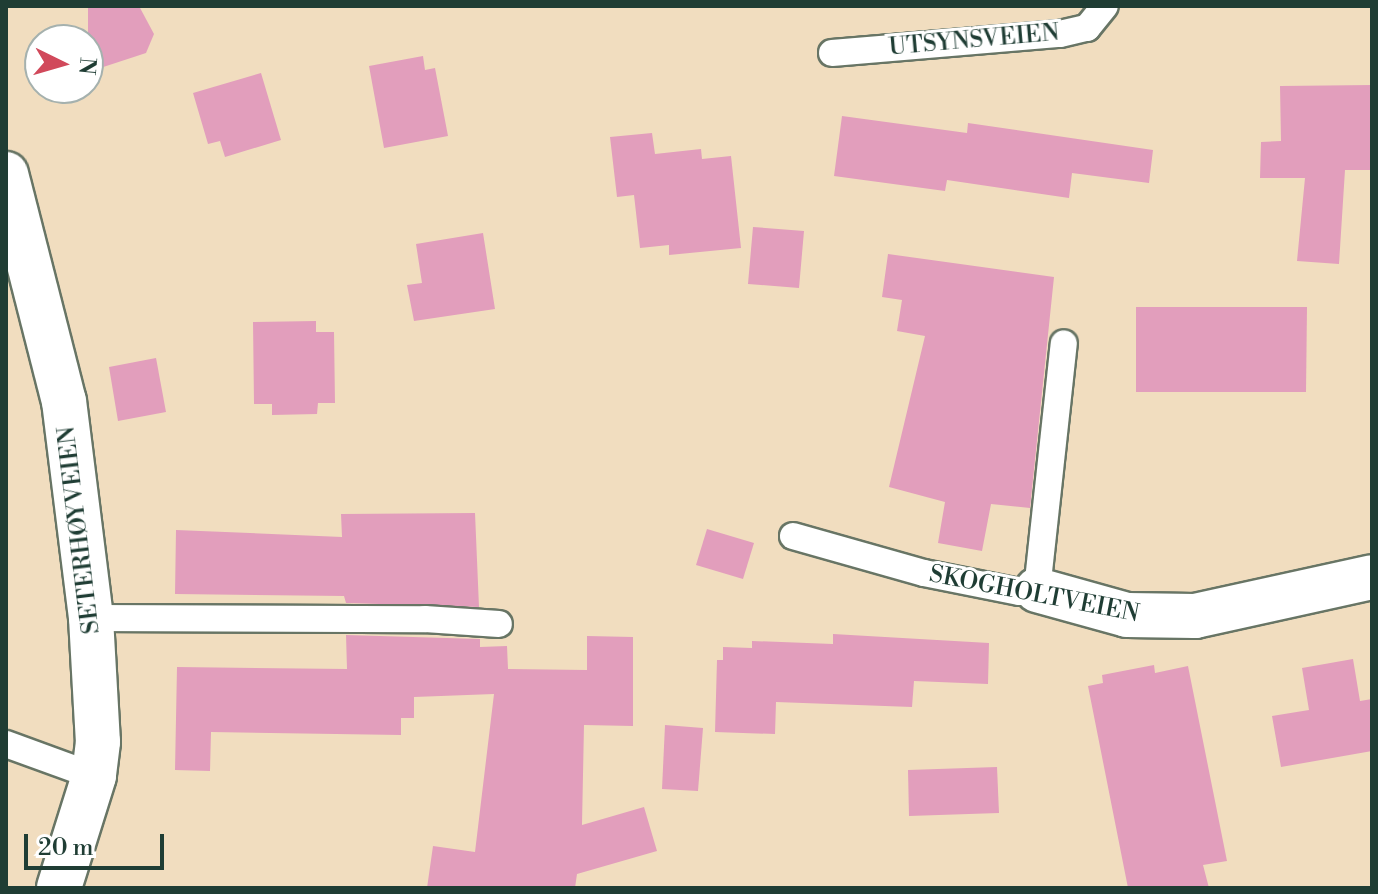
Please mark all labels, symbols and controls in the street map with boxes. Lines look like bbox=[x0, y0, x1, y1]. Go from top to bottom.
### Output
street label: UTSYNSVEIEN bbox=[887, 19, 1061, 63]
north arrow bbox=[24, 24, 104, 104]
text: N bbox=[72, 56, 101, 76]
street label: SETERHØYVEIEN bbox=[53, 424, 107, 636]
street label: SKOGHOLTVEIEN bbox=[927, 561, 1141, 629]
scale bar bbox=[28, 818, 168, 868]
text: 20 m bbox=[38, 833, 94, 863]

